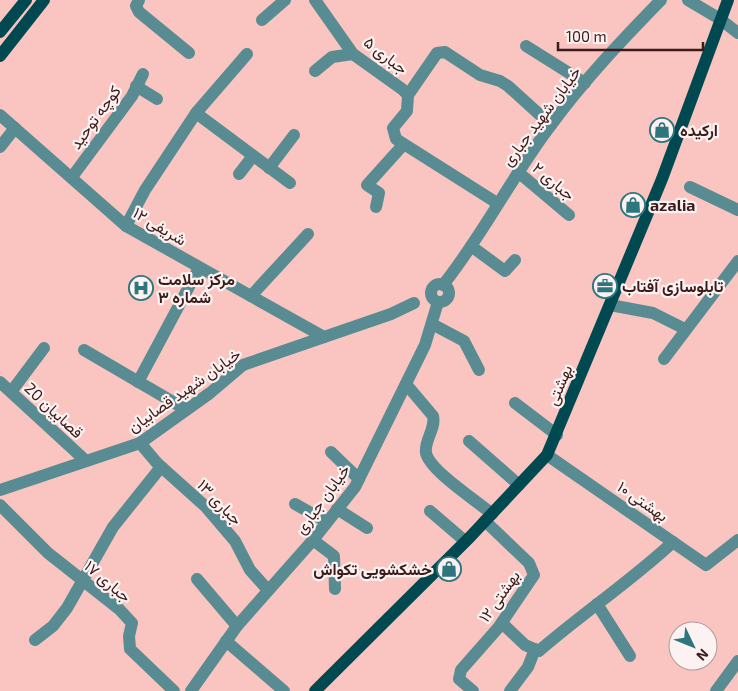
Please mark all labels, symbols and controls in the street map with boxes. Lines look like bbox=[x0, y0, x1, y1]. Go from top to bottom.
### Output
scale bar bbox=[558, 20, 703, 52]
text: 100 m bbox=[566, 27, 607, 45]
street label: جباری ۵ bbox=[359, 32, 412, 79]
street label: خیابان شهید جباری bbox=[497, 62, 586, 170]
street label: کوچه توحید bbox=[65, 81, 126, 154]
shop icon: ارکیده bbox=[649, 117, 675, 143]
place label: ارکیده bbox=[680, 120, 718, 141]
street label: جباری ۲ bbox=[528, 158, 579, 205]
shop icon: azalia bbox=[620, 192, 646, 218]
place label: azalia bbox=[650, 195, 695, 214]
street label: شریفی ۱۲ bbox=[129, 202, 190, 251]
place label: مرکز سلامت شماره ۳ bbox=[158, 269, 235, 308]
office icon: تابلوسازی آفتاب bbox=[592, 273, 618, 299]
hospital icon: مرکز سلامت شماره ۳ bbox=[128, 275, 154, 301]
place label: تابلوسازی آفتاب bbox=[622, 276, 723, 297]
street label: خیابان شهید قصابیان bbox=[124, 343, 245, 437]
street label: بهشتی bbox=[542, 362, 577, 409]
street label: قصابیان 20 bbox=[20, 378, 88, 442]
street label: خیابان جباری bbox=[290, 460, 355, 538]
street label: جباری ۱۳ bbox=[193, 475, 247, 530]
street label: بهشتی ۱۰ bbox=[613, 476, 672, 526]
street label: جباری ۱۷ bbox=[80, 556, 136, 607]
shop icon: خشکشویی تکواش bbox=[436, 556, 462, 582]
place label: خشکشویی تکواش bbox=[313, 559, 432, 580]
street label: بهشتی ۱۲ bbox=[474, 566, 525, 626]
north arrow bbox=[668, 621, 718, 671]
text: N bbox=[693, 646, 713, 665]

